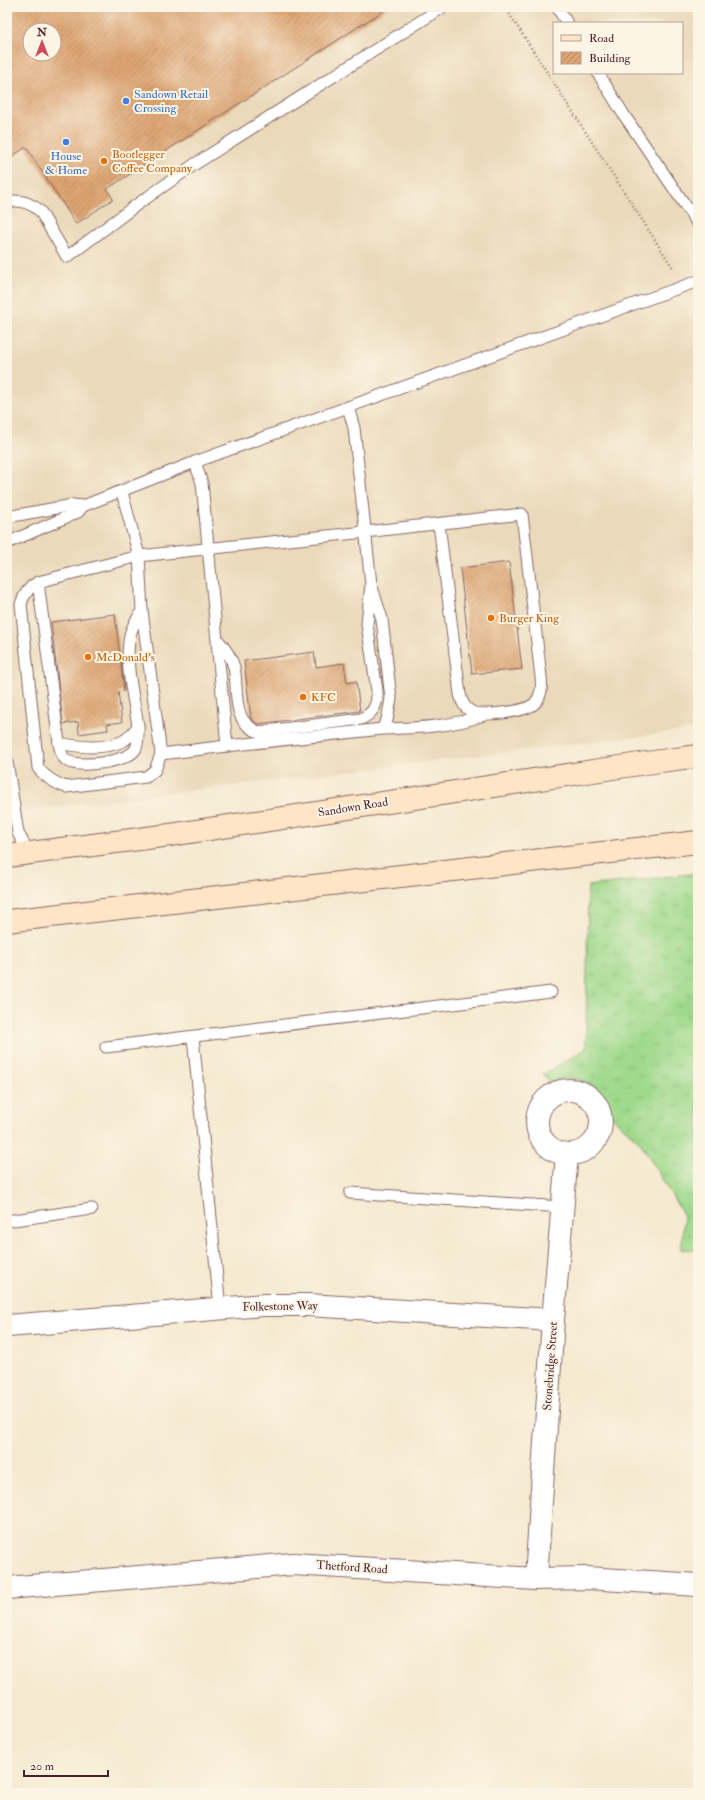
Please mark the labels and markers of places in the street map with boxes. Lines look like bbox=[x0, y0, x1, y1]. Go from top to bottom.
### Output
place label: Sandown Retail Crossing bbox=[134, 87, 208, 116]
marker: Sandown Retail Crossing bbox=[121, 96, 131, 106]
marker: House & Home bbox=[61, 137, 71, 147]
place label: Bootlegger Coffee Company bbox=[112, 147, 193, 176]
place label: House & Home bbox=[45, 149, 87, 178]
marker: Bootlegger Coffee Company bbox=[99, 156, 109, 166]
place label: Burger King bbox=[499, 611, 560, 626]
marker: Burger King bbox=[486, 613, 496, 623]
place label: McDonald's bbox=[96, 650, 155, 665]
marker: McDonald's bbox=[83, 652, 93, 662]
place label: KFC bbox=[311, 690, 336, 705]
marker: KFC bbox=[298, 692, 308, 702]

